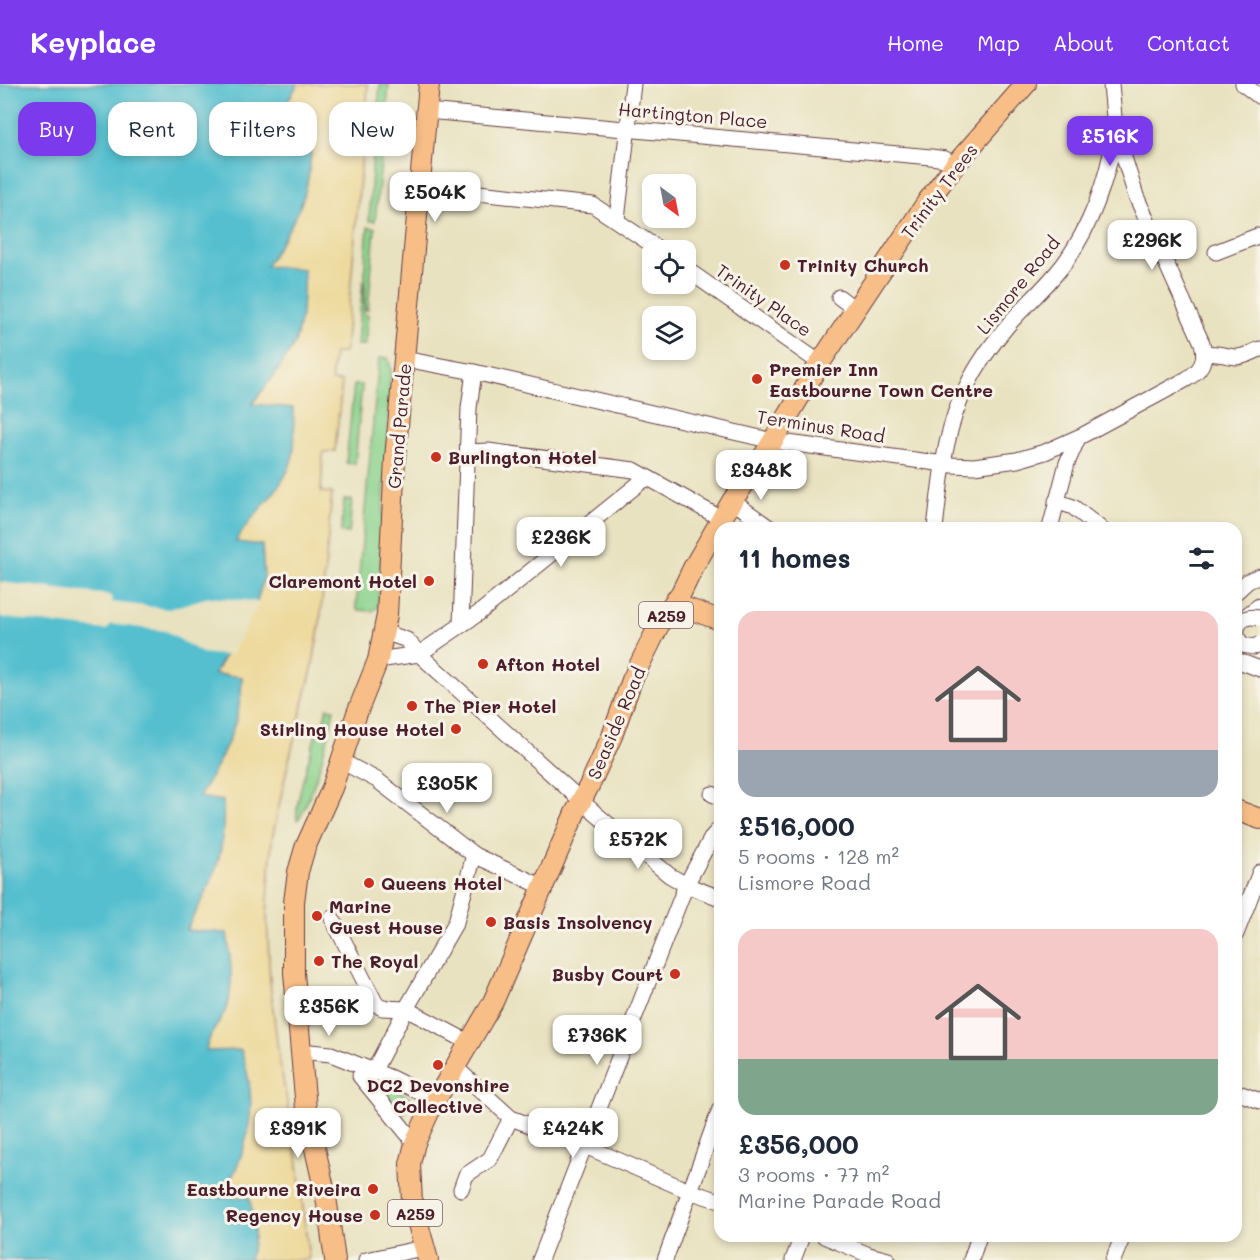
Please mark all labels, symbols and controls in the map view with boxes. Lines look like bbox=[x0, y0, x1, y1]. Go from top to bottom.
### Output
text: Keyplace bbox=[30, 24, 156, 60]
text: Home bbox=[887, 29, 944, 56]
text: Map bbox=[977, 29, 1020, 56]
text: About bbox=[1053, 29, 1114, 56]
text: Contact bbox=[1147, 29, 1230, 56]
street label: Hartington Place bbox=[617, 97, 769, 133]
chip: Buy bbox=[18, 102, 96, 156]
chip: Rent bbox=[108, 102, 197, 156]
chip: Filters bbox=[209, 102, 317, 156]
chip: New bbox=[329, 102, 416, 156]
pin: £516K bbox=[1068, 116, 1152, 167]
text: £516K bbox=[1081, 122, 1139, 148]
street label: Trinity Trees bbox=[895, 139, 983, 243]
pin: £504K bbox=[393, 172, 477, 223]
north arrow bbox=[642, 174, 696, 228]
map controls bbox=[642, 174, 696, 360]
text: £504K bbox=[404, 178, 466, 204]
pin: £296K bbox=[1110, 220, 1194, 271]
text: £296K bbox=[1122, 226, 1182, 252]
street label: Lismore Road bbox=[971, 231, 1065, 339]
button: locate bbox=[642, 240, 696, 294]
place label: Trinity Church bbox=[797, 253, 928, 277]
street label: Trinity Place bbox=[711, 258, 817, 342]
marker: Trinity Church bbox=[778, 258, 792, 272]
button: layers bbox=[642, 306, 696, 360]
place label: Premier Inn Eastbourne Town Centre bbox=[769, 357, 993, 402]
street label: Grand Parade bbox=[382, 362, 416, 490]
marker: Premier Inn Eastbourne Town Centre bbox=[750, 372, 764, 386]
street label: Terminus Road bbox=[755, 404, 887, 448]
place label: Burlington Hotel bbox=[448, 445, 597, 469]
marker: Burlington Hotel bbox=[429, 450, 443, 464]
pin: £348K bbox=[719, 450, 803, 501]
text: £348K bbox=[730, 456, 792, 482]
pin: £236K bbox=[519, 517, 603, 568]
text: £236K bbox=[531, 523, 591, 549]
text: 11 homes bbox=[738, 541, 851, 575]
icon: filters bbox=[1185, 542, 1218, 575]
place label: Claremont Hotel bbox=[269, 569, 417, 593]
marker: Claremont Hotel bbox=[422, 574, 436, 588]
road number: A259 bbox=[639, 602, 693, 628]
icon: home bbox=[924, 650, 1032, 758]
place label: Afton Hotel bbox=[495, 652, 600, 676]
marker: Afton Hotel bbox=[476, 657, 490, 671]
street label: Seaside Road bbox=[582, 663, 650, 783]
place label: The Pier Hotel bbox=[424, 694, 556, 718]
marker: The Pier Hotel bbox=[405, 699, 419, 713]
place label: Stirling House Hotel bbox=[260, 717, 444, 741]
marker: Stirling House Hotel bbox=[449, 722, 463, 736]
pin: £305K bbox=[405, 763, 489, 814]
text: £305K bbox=[416, 769, 478, 795]
text: £516,000 bbox=[738, 809, 855, 843]
pin: £572K bbox=[596, 819, 680, 870]
text: £572K bbox=[608, 825, 668, 851]
text: 5 rooms · 128 m² bbox=[738, 843, 899, 869]
text: Lismore Road bbox=[738, 869, 871, 895]
place label: Queens Hotel bbox=[381, 871, 502, 895]
marker: Queens Hotel bbox=[362, 876, 376, 890]
place label: Marine Guest House bbox=[329, 894, 443, 939]
marker: Marine Guest House bbox=[310, 909, 324, 923]
place label: Basis Insolvency bbox=[503, 910, 653, 934]
marker: Basis Insolvency bbox=[484, 915, 498, 929]
place label: The Royal bbox=[331, 949, 418, 973]
marker: The Royal bbox=[312, 954, 326, 968]
place label: Busby Court bbox=[552, 962, 663, 986]
marker: Busby Court bbox=[668, 967, 682, 981]
icon: home bbox=[924, 968, 1032, 1076]
pin: £356K bbox=[287, 986, 371, 1037]
text: £356K bbox=[298, 992, 360, 1018]
pin: £736K bbox=[555, 1015, 639, 1066]
text: £736K bbox=[567, 1021, 627, 1047]
marker: DC2 Devonshire Collective bbox=[431, 1058, 445, 1072]
place label: DC2 Devonshire Collective bbox=[366, 1073, 510, 1118]
pin: £391K bbox=[256, 1108, 340, 1159]
pin: £424K bbox=[531, 1108, 615, 1159]
text: £391K bbox=[269, 1114, 327, 1140]
text: £424K bbox=[542, 1114, 604, 1140]
text: £356,000 bbox=[738, 1127, 859, 1161]
text: 3 rooms · 77 m² bbox=[738, 1161, 889, 1187]
place label: Eastbourne Riveira bbox=[186, 1177, 361, 1201]
marker: Eastbourne Riveira bbox=[366, 1182, 380, 1196]
text: Marine Parade Road bbox=[738, 1187, 941, 1213]
road number: A259 bbox=[388, 1200, 442, 1226]
place label: Regency House bbox=[225, 1203, 363, 1227]
marker: Regency House bbox=[368, 1208, 382, 1222]

